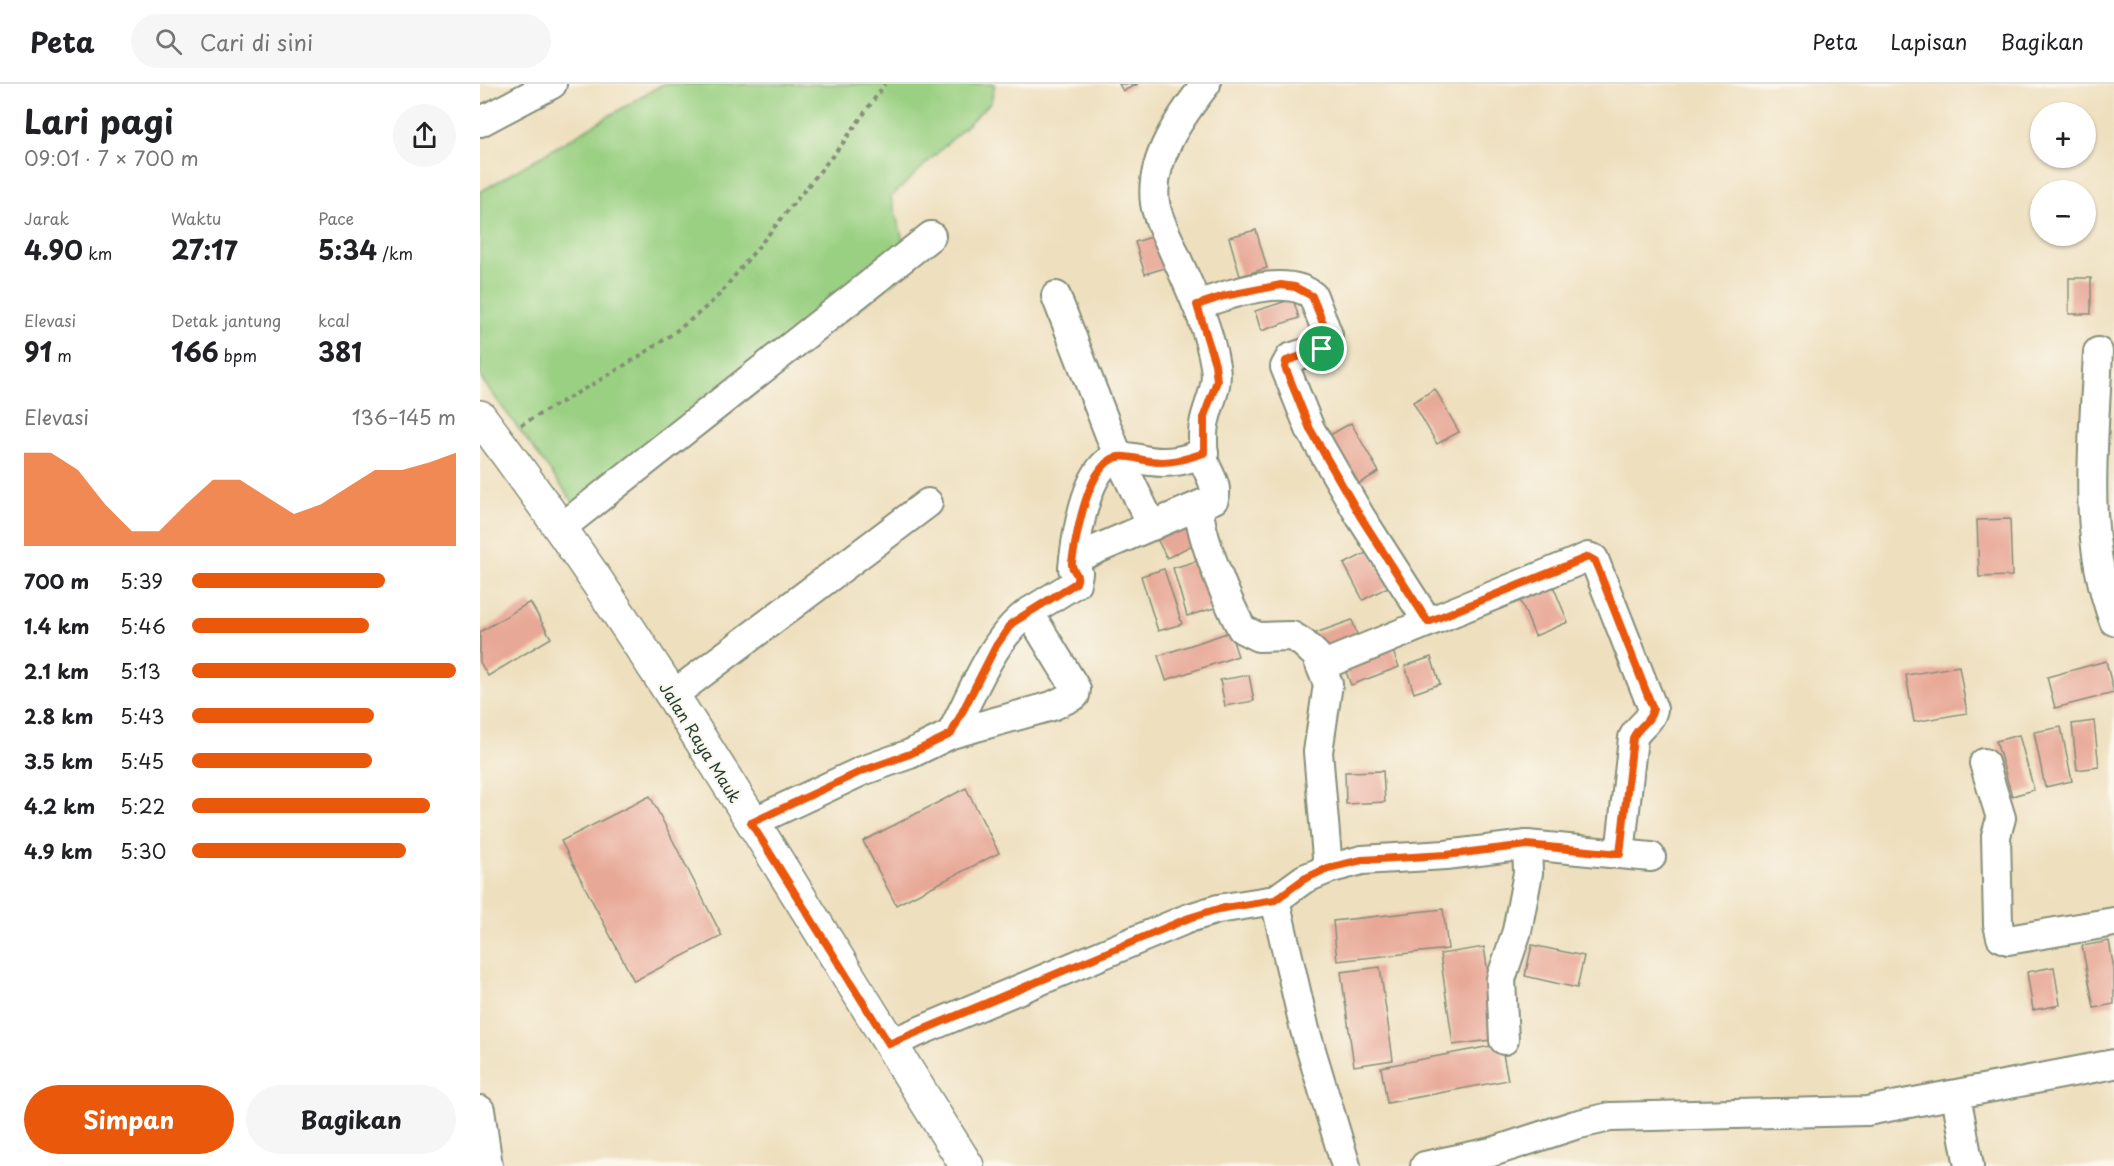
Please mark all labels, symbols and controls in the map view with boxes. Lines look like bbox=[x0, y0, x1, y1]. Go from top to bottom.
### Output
search box bbox=[131, 14, 551, 68]
text: Peta bbox=[30, 20, 95, 63]
icon: search bbox=[152, 25, 185, 58]
text: Cari di sini bbox=[200, 25, 313, 58]
text: Peta bbox=[1812, 25, 1857, 57]
text: Lapisan bbox=[1890, 25, 1968, 57]
text: Bagikan bbox=[2001, 25, 2084, 57]
text: Lari pagi bbox=[24, 95, 174, 145]
map controls bbox=[2030, 102, 2096, 246]
button: + bbox=[2030, 102, 2096, 168]
button: share bbox=[393, 104, 456, 167]
text: 09:01 · 7 × 700 m bbox=[24, 143, 199, 173]
button: − bbox=[2030, 180, 2096, 246]
text: Jarak bbox=[24, 206, 69, 230]
text: Waktu bbox=[171, 206, 221, 230]
text: Pace bbox=[318, 206, 354, 230]
text: 4.90 bbox=[24, 230, 83, 269]
text: 27:17 bbox=[171, 230, 238, 269]
text: 5:34 bbox=[318, 230, 377, 269]
text: km bbox=[83, 241, 112, 265]
text: /km bbox=[377, 241, 413, 265]
text: Elevasi bbox=[24, 308, 76, 332]
text: Detak jantung bbox=[171, 308, 281, 332]
text: kcal bbox=[318, 308, 350, 332]
pin bbox=[1296, 323, 1347, 374]
text: 91 bbox=[24, 332, 52, 371]
text: 166 bbox=[171, 332, 219, 371]
text: 381 bbox=[318, 332, 362, 371]
icon: arrive bbox=[1305, 332, 1338, 365]
text: m bbox=[52, 343, 72, 367]
text: bpm bbox=[219, 343, 257, 367]
text: Elevasi bbox=[24, 402, 89, 432]
text: 136–145 m bbox=[352, 402, 456, 432]
text: 700 m bbox=[24, 566, 89, 596]
text: 5:39 bbox=[120, 566, 163, 596]
text: 1.4 km bbox=[24, 611, 90, 641]
text: 5:46 bbox=[120, 611, 166, 641]
text: 2.1 km bbox=[24, 656, 89, 686]
text: 5:13 bbox=[120, 656, 161, 686]
street label: Jalan Raya Mauk bbox=[654, 677, 748, 807]
text: 2.8 km bbox=[24, 701, 93, 731]
text: 5:43 bbox=[120, 701, 164, 731]
text: 3.5 km bbox=[24, 746, 93, 776]
text: 5:45 bbox=[120, 746, 164, 776]
text: 4.2 km bbox=[24, 791, 95, 821]
text: 5:22 bbox=[120, 791, 165, 821]
text: 4.9 km bbox=[24, 836, 93, 866]
text: 5:30 bbox=[120, 836, 166, 866]
button: Simpan bbox=[24, 1085, 234, 1154]
button: Bagikan bbox=[246, 1085, 456, 1154]

